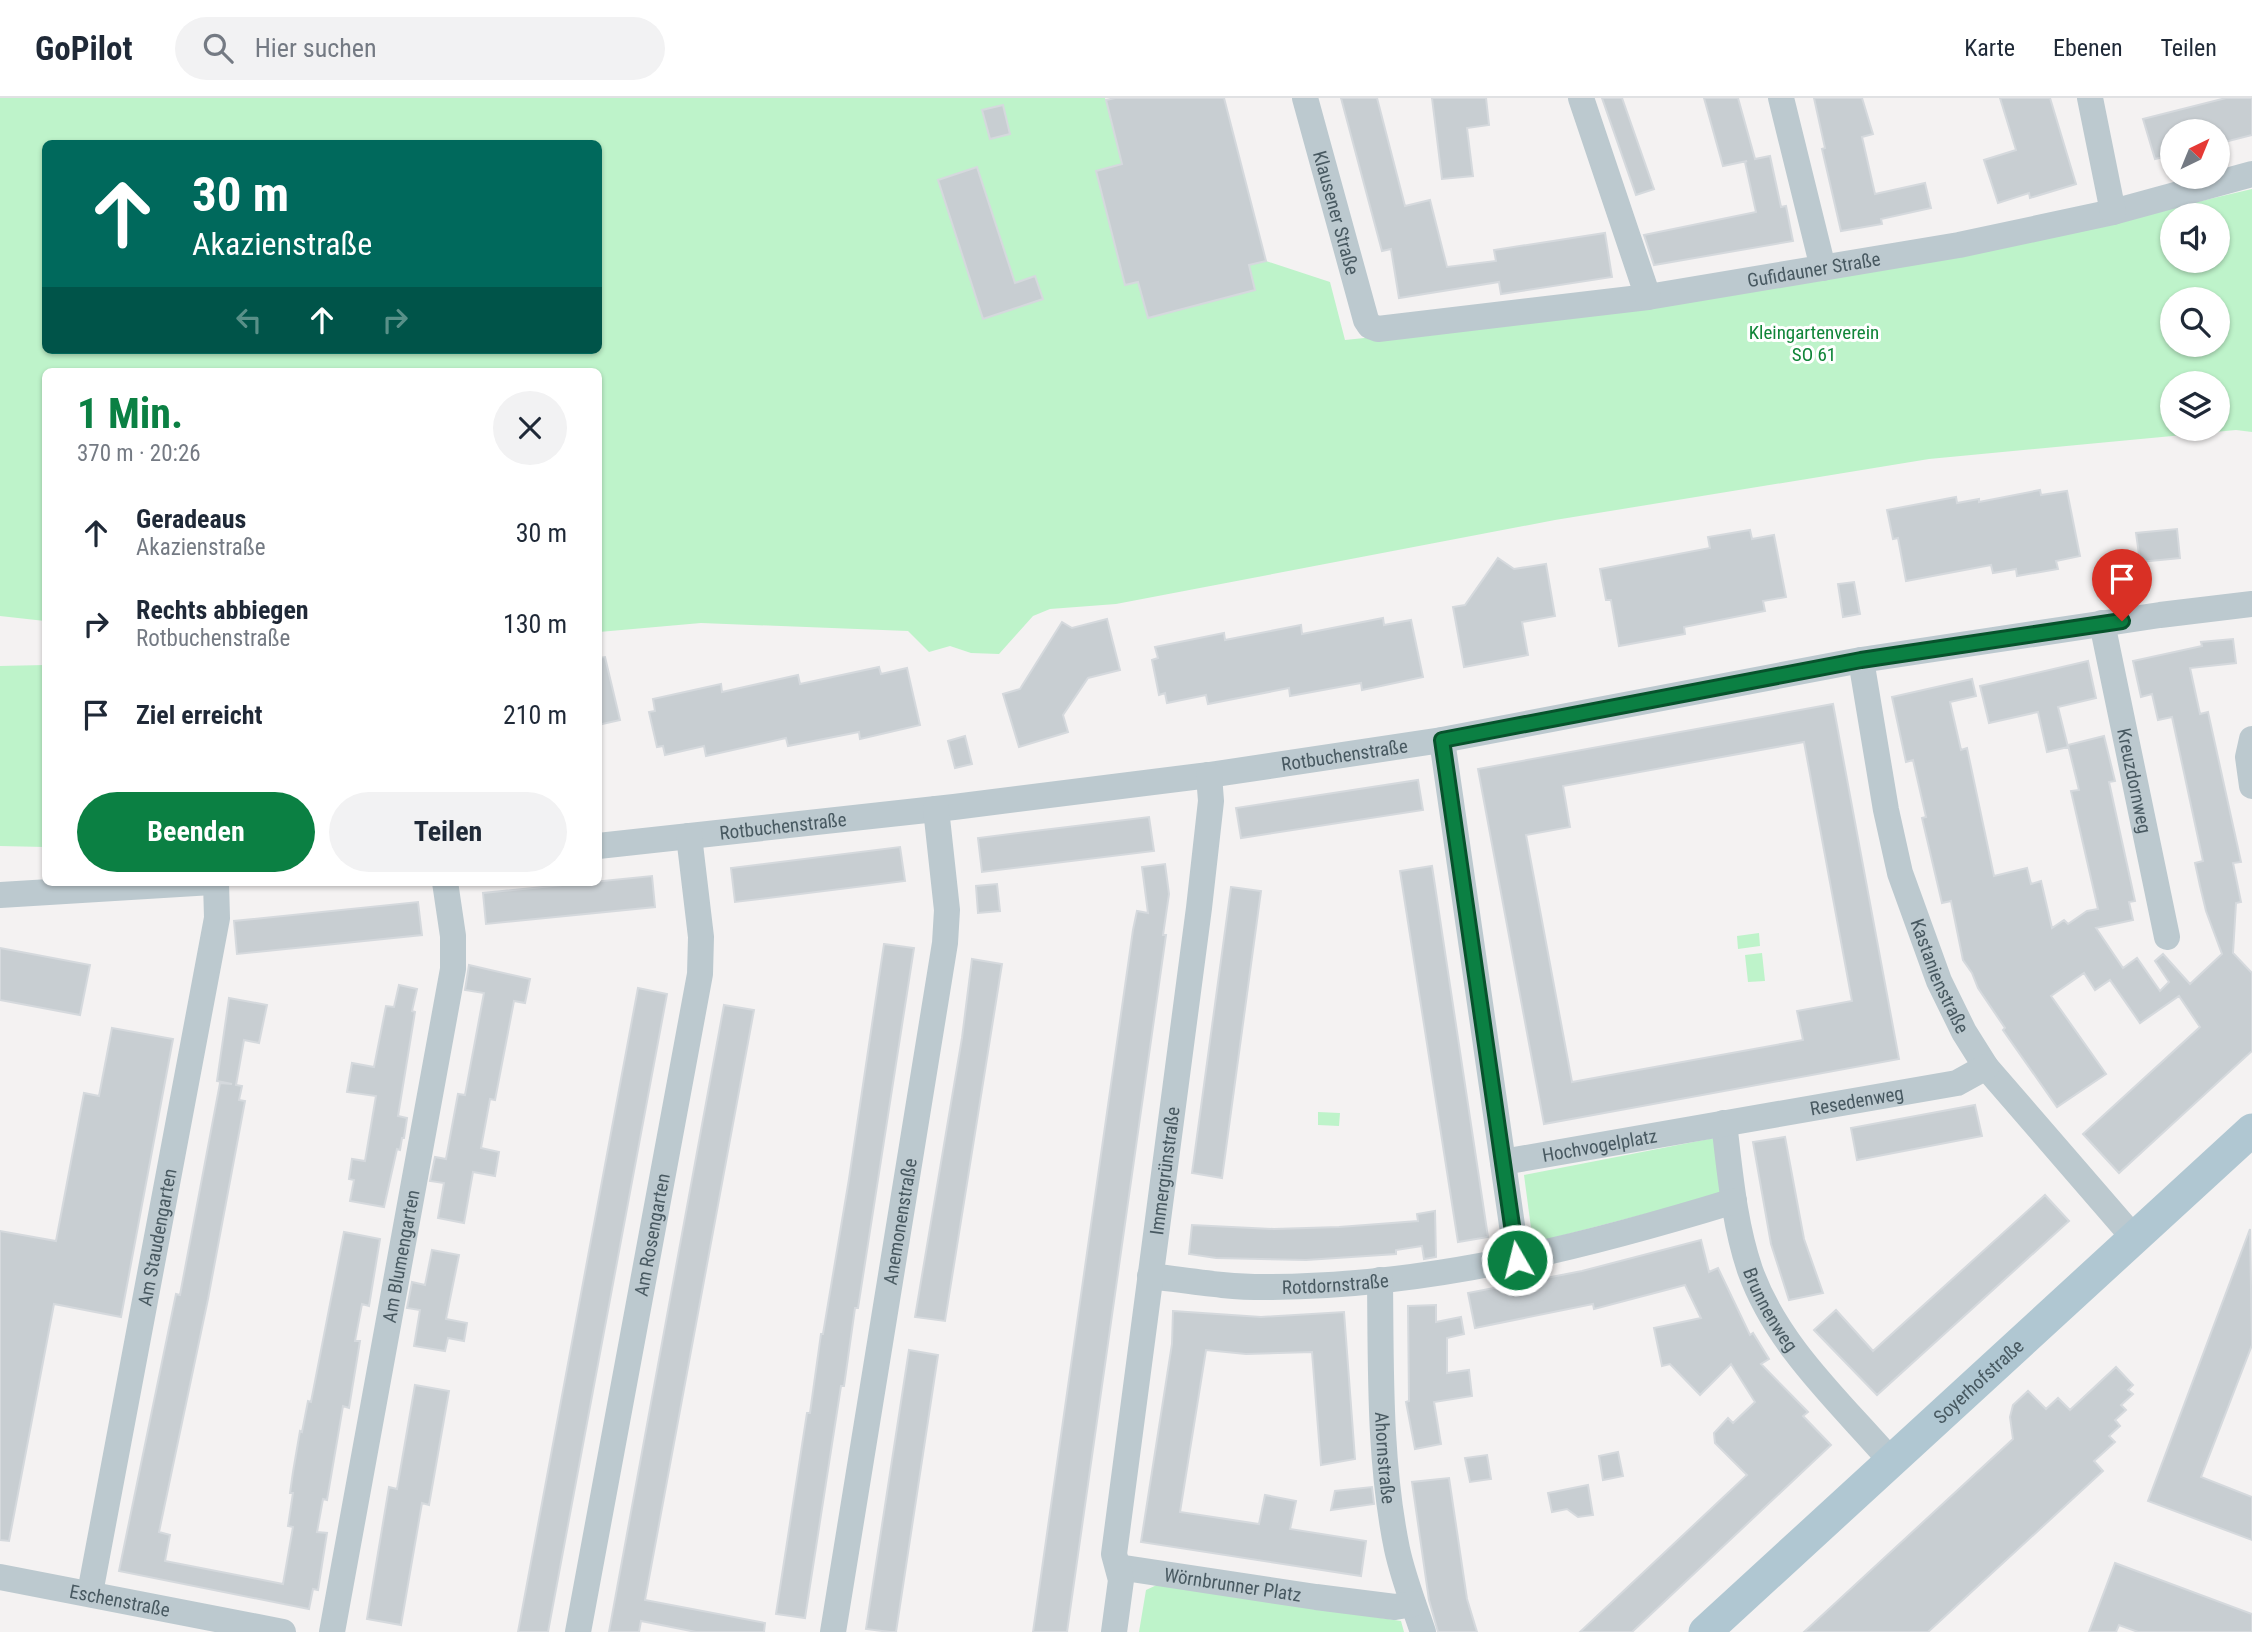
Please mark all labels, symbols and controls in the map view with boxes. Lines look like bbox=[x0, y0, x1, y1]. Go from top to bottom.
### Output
search box bbox=[175, 17, 665, 80]
text: GoPilot bbox=[35, 29, 133, 68]
icon: search bbox=[199, 29, 237, 67]
text: Hier suchen bbox=[255, 33, 377, 63]
text: Karte bbox=[1964, 34, 2015, 62]
text: Ebenen bbox=[2053, 34, 2123, 62]
text: Teilen bbox=[2161, 34, 2217, 62]
north arrow bbox=[2160, 119, 2230, 189]
map controls bbox=[2160, 119, 2230, 441]
street label: Klausener Straße bbox=[1308, 148, 1364, 278]
text: 30 m bbox=[192, 166, 289, 223]
icon: ahead bbox=[77, 168, 168, 259]
button: sound bbox=[2160, 203, 2230, 273]
text: Akazienstraße bbox=[192, 225, 372, 263]
street label: Gufidauner Straße bbox=[1746, 247, 1882, 292]
button: search bbox=[2160, 287, 2230, 357]
icon: left bbox=[230, 301, 268, 339]
icon: ahead bbox=[303, 301, 341, 339]
icon: right bbox=[376, 301, 414, 339]
park label: Kleingartenverein SO 61 bbox=[1749, 321, 1879, 366]
button: layers bbox=[2160, 371, 2230, 441]
text: 1 Min. bbox=[77, 389, 183, 438]
button: close bbox=[493, 391, 567, 465]
text: 370 m · 20:26 bbox=[77, 440, 201, 467]
text: Geradeaus bbox=[136, 504, 246, 534]
icon: ahead bbox=[77, 514, 115, 552]
text: 30 m bbox=[516, 518, 567, 548]
text: Akazienstraße bbox=[136, 534, 266, 561]
pin bbox=[2092, 549, 2152, 621]
icon: arrive bbox=[2103, 560, 2141, 598]
text: Rechts abbiegen bbox=[136, 595, 309, 625]
icon: right bbox=[77, 605, 115, 643]
text: 130 m bbox=[503, 609, 567, 639]
text: Rotbuchenstraße bbox=[136, 625, 290, 652]
icon: arrive bbox=[77, 696, 115, 734]
text: Ziel erreicht bbox=[136, 700, 262, 730]
text: 210 m bbox=[503, 700, 567, 730]
street label: Kreuzdornweg bbox=[2112, 726, 2156, 835]
street label: Rotbuchenstraße bbox=[1280, 734, 1409, 776]
button: Beenden bbox=[77, 792, 315, 872]
button: Teilen bbox=[329, 792, 567, 872]
street label: Rotbuchenstraße bbox=[718, 808, 848, 845]
street label: Kastanienstraße bbox=[1905, 916, 1974, 1037]
street label: Resedenweg bbox=[1808, 1081, 1905, 1120]
street label: Immergrünstraße bbox=[1145, 1105, 1185, 1236]
street label: Hochvogelplatz bbox=[1540, 1124, 1659, 1167]
street label: Anemonenstraße bbox=[879, 1156, 922, 1286]
street label: Am Staudengarten bbox=[133, 1167, 182, 1308]
street label: Am Rosengarten bbox=[629, 1172, 675, 1298]
street label: Am Blumengarten bbox=[378, 1188, 424, 1325]
position arrow bbox=[1480, 1223, 1554, 1297]
street label: Brunnenweg bbox=[1738, 1264, 1803, 1356]
street label: Rotdornstraße bbox=[1282, 1269, 1390, 1299]
street label: Soyerhofstraße bbox=[1929, 1334, 2029, 1429]
street label: Ahornstraße bbox=[1370, 1411, 1400, 1505]
street label: Wörnbrunner Platz bbox=[1162, 1563, 1303, 1607]
street label: Eschenstraße bbox=[67, 1580, 172, 1622]

